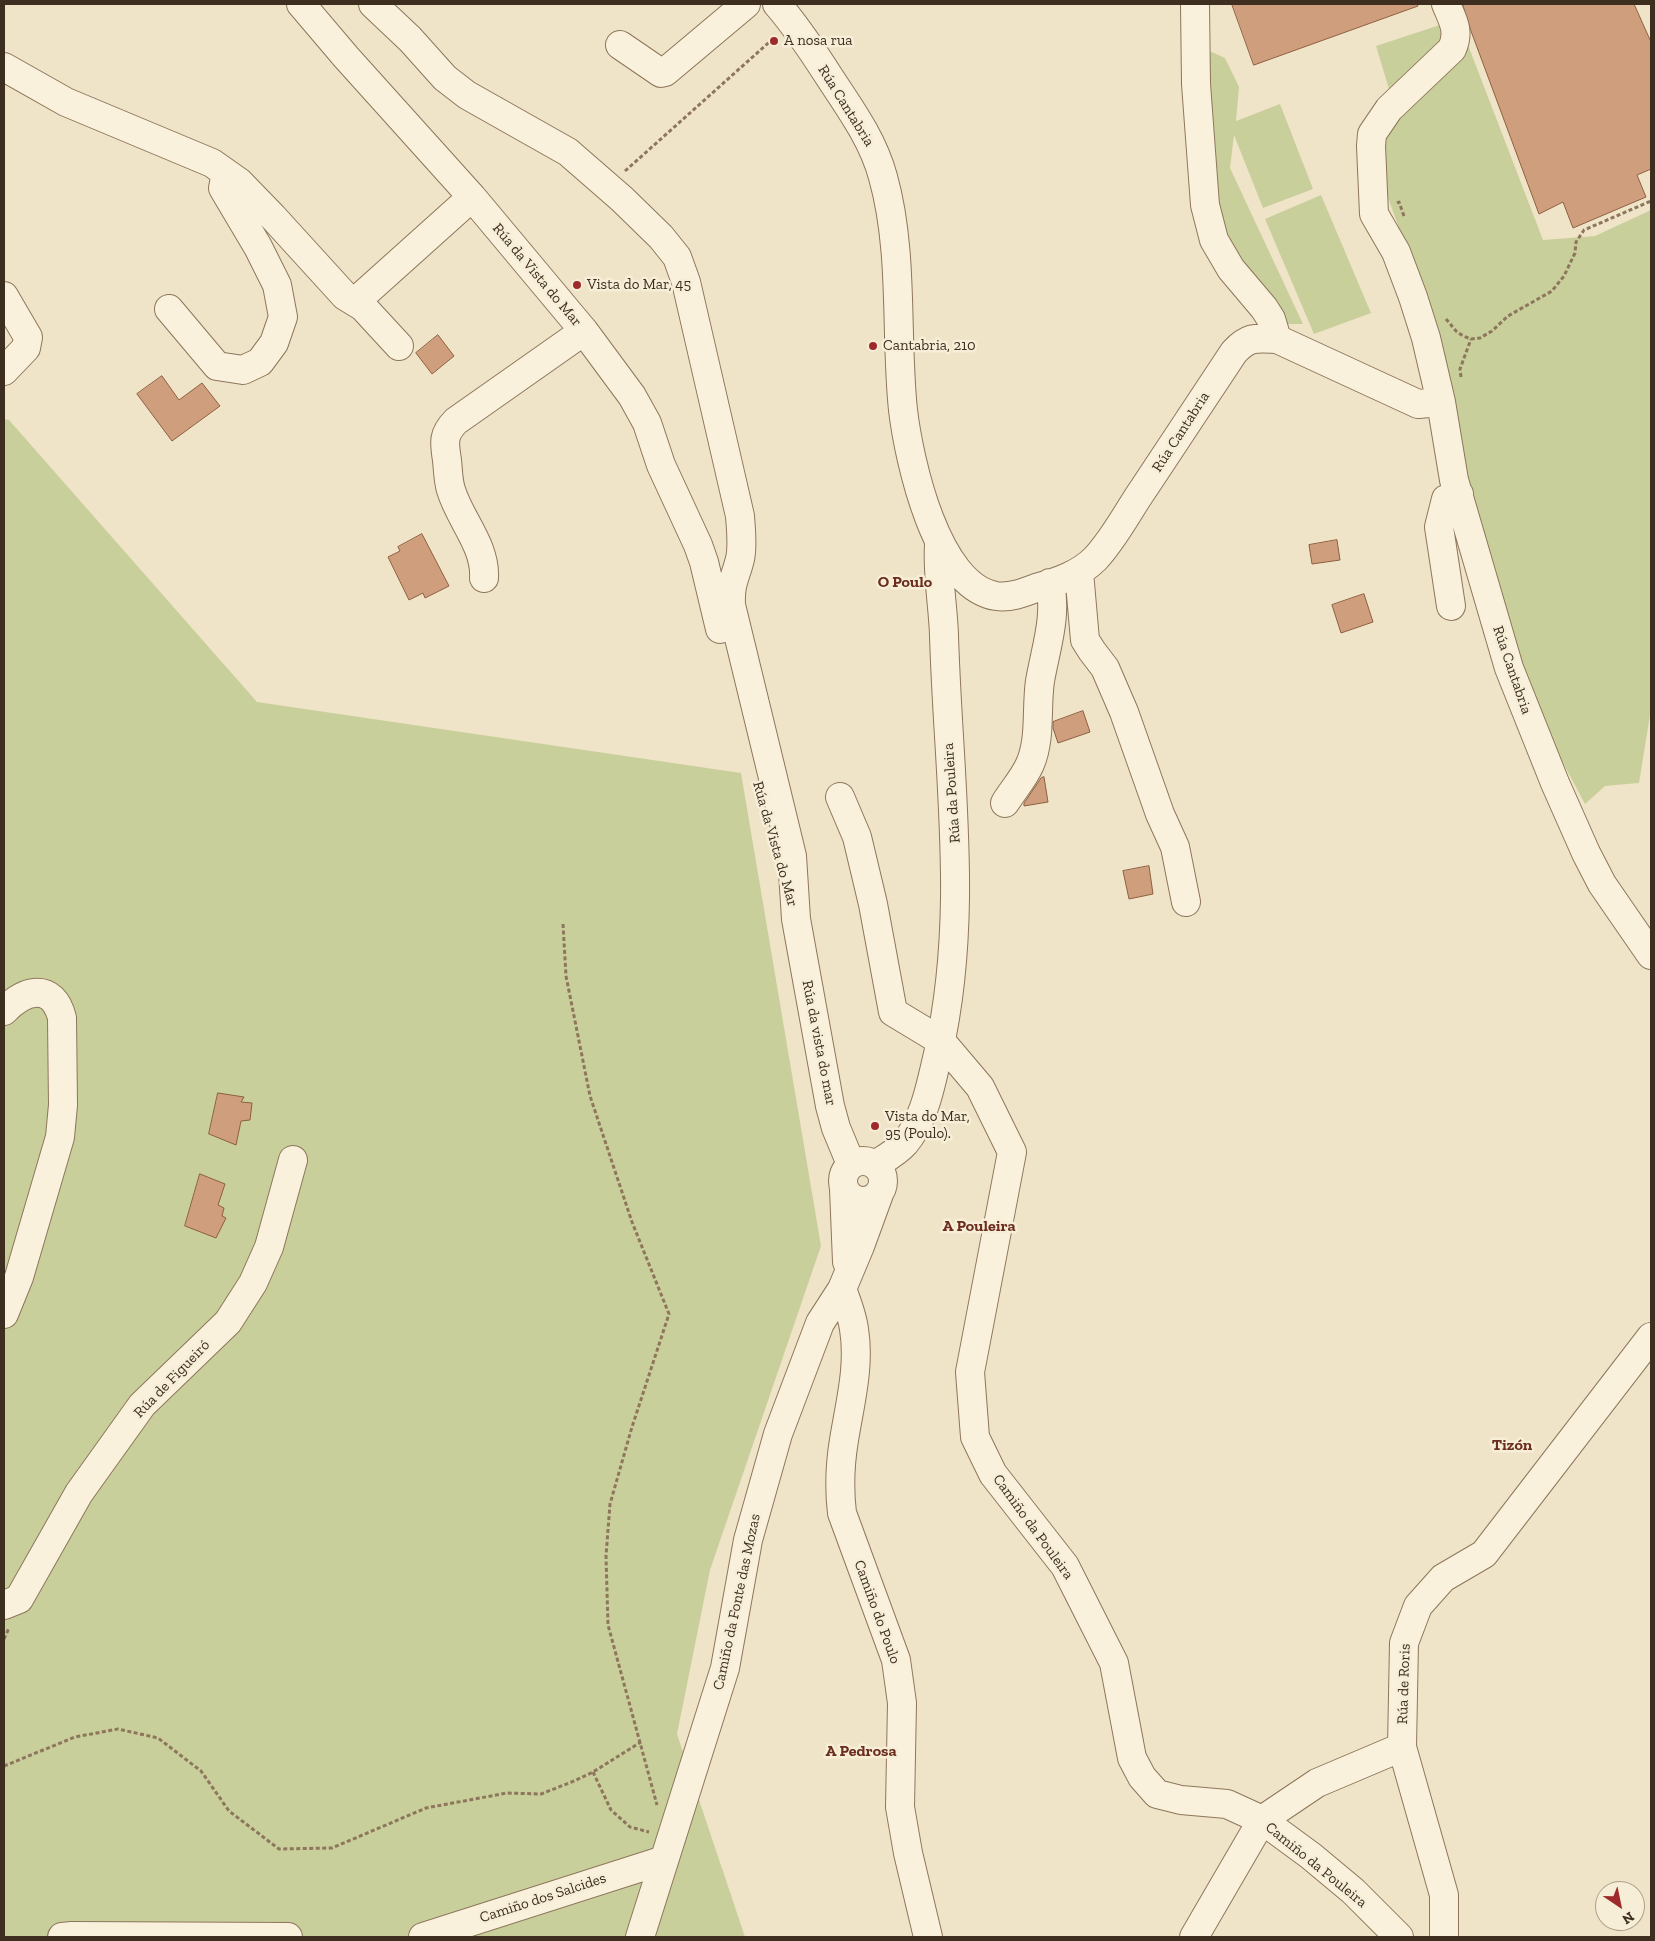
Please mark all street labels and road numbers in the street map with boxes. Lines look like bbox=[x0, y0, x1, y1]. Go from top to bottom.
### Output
street label: Rúa Cantabria bbox=[814, 62, 878, 150]
street label: Rúa da Vista do Mar bbox=[488, 220, 586, 330]
street label: Rúa Cantabria bbox=[1148, 388, 1214, 476]
street label: Rúa Cantabria bbox=[1488, 623, 1536, 717]
street label: Rúa da Pouleira bbox=[940, 742, 964, 844]
street label: Rúa da Vista do Mar bbox=[748, 779, 802, 909]
street label: Rúa da vista do mar bbox=[798, 979, 840, 1107]
street label: Rúa de Figueiró bbox=[130, 1336, 214, 1422]
street label: Camiño da Pouleira bbox=[989, 1471, 1077, 1583]
street label: Camiño da Fonte das Mozas bbox=[710, 1512, 764, 1692]
street label: Camiño do Poulo bbox=[850, 1558, 904, 1666]
street label: Rúa de Roris bbox=[1394, 1643, 1414, 1725]
street label: Camiño da Pouleira bbox=[1261, 1818, 1371, 1912]
street label: Camiño dos Salcides bbox=[477, 1869, 609, 1927]

